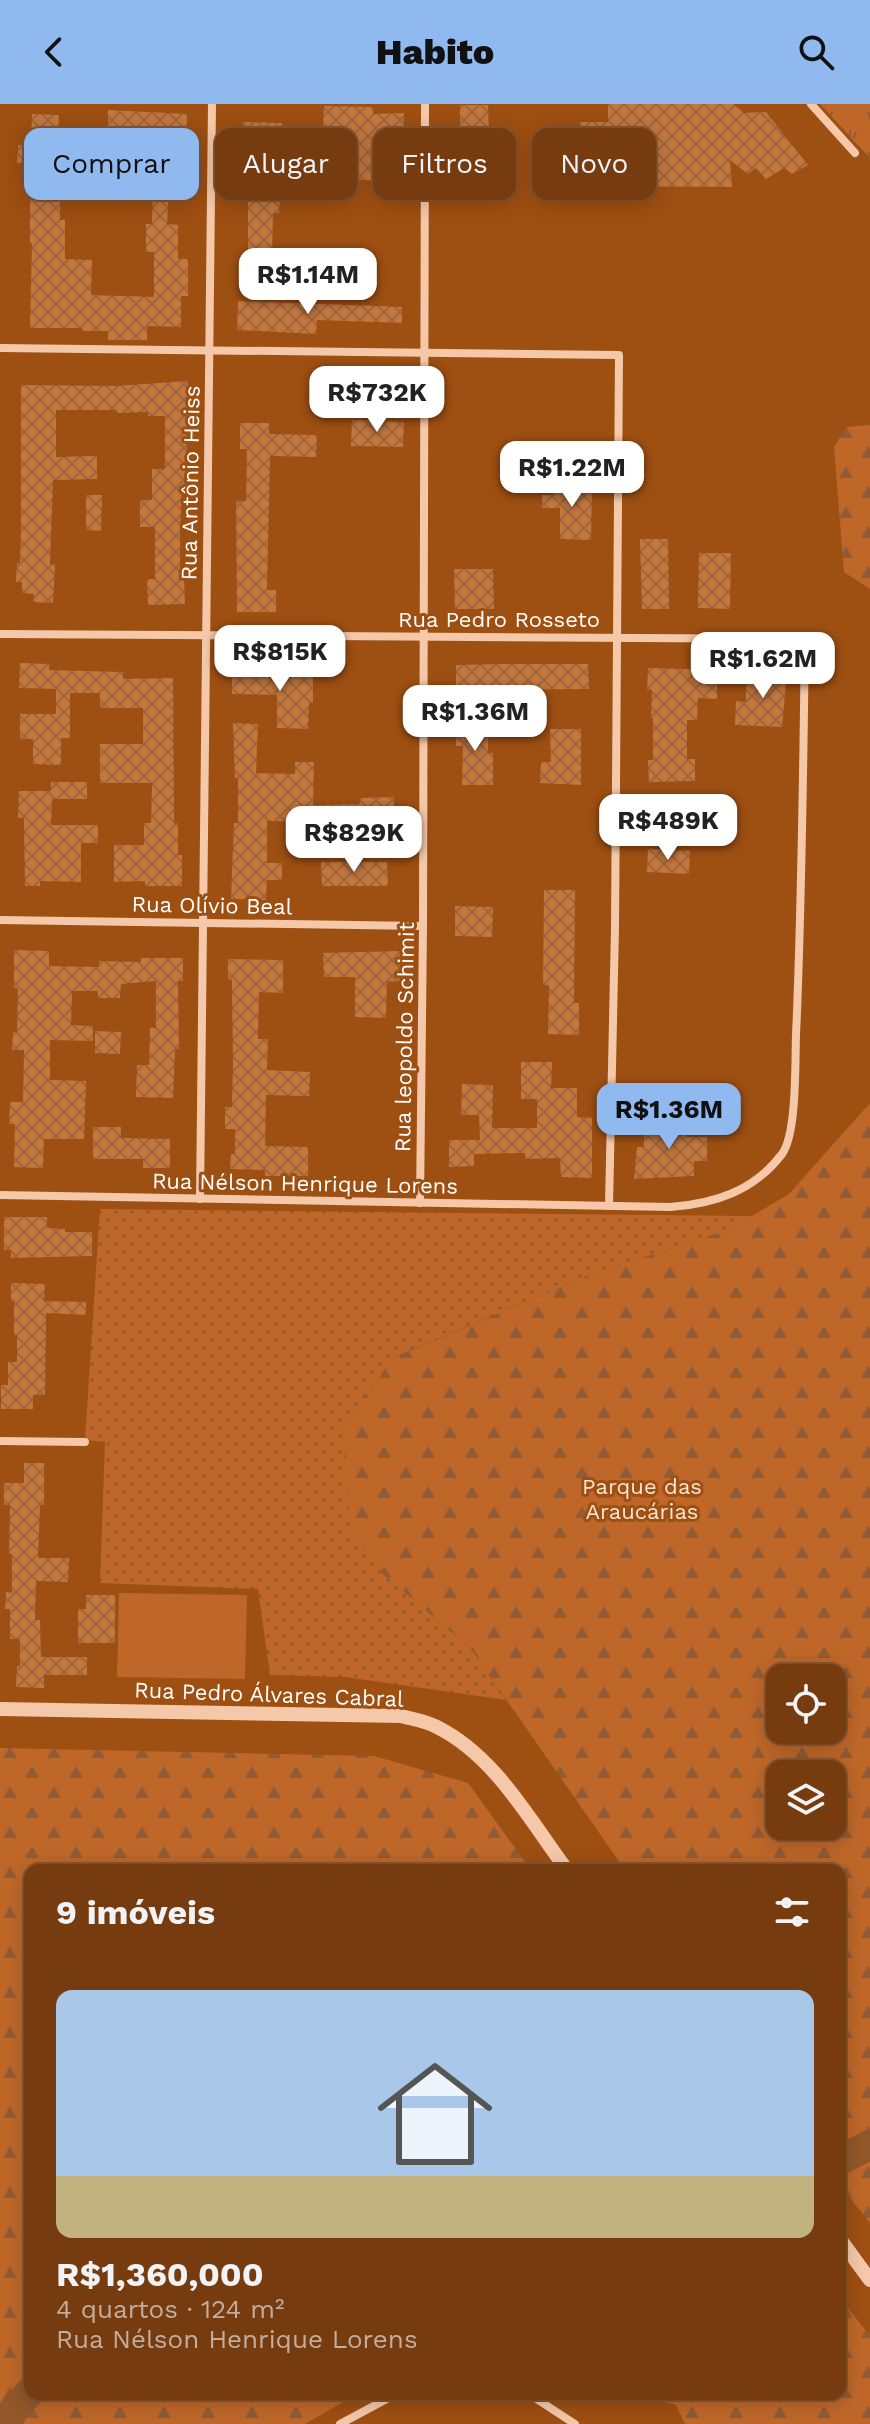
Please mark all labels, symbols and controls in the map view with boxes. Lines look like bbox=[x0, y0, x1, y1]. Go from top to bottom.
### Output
icon: back bbox=[32, 30, 76, 74]
icon: search bbox=[794, 30, 838, 74]
text: Habito bbox=[376, 31, 494, 73]
chip: Comprar bbox=[24, 128, 199, 200]
chip: Alugar bbox=[215, 128, 357, 200]
chip: Filtros bbox=[373, 128, 516, 200]
chip: Novo bbox=[532, 128, 656, 200]
pin: R$1.14M bbox=[234, 248, 382, 316]
text: R$1.14M bbox=[257, 259, 359, 289]
pin: R$732K bbox=[312, 366, 442, 434]
text: R$732K bbox=[327, 377, 427, 407]
street label: Rua Antônio Heiss bbox=[176, 385, 205, 581]
pin: R$1.22M bbox=[498, 441, 646, 509]
text: R$1.22M bbox=[518, 452, 626, 482]
street label: Rua Pedro Rosseto bbox=[398, 607, 600, 632]
pin: R$815K bbox=[215, 625, 345, 693]
pin: R$1.62M bbox=[689, 632, 837, 700]
text: R$815K bbox=[232, 636, 328, 666]
text: R$1.62M bbox=[709, 643, 817, 673]
pin: R$1.36M bbox=[401, 685, 549, 753]
text: R$1.36M bbox=[421, 696, 529, 726]
pin: R$489K bbox=[603, 794, 733, 862]
text: R$489K bbox=[617, 805, 719, 835]
pin: R$829K bbox=[289, 806, 419, 874]
text: R$829K bbox=[304, 817, 404, 847]
street label: Rua Olívio Beal bbox=[131, 892, 293, 919]
street label: Rua leopoldo Schimit bbox=[390, 922, 419, 1152]
pin: R$1.36M bbox=[595, 1083, 743, 1151]
text: R$1.36M bbox=[615, 1094, 723, 1124]
street label: Rua Nélson Henrique Lorens bbox=[152, 1168, 458, 1199]
park label: Parque das Araucárias bbox=[582, 1474, 702, 1524]
map controls bbox=[766, 1664, 846, 1840]
button: locate bbox=[766, 1664, 846, 1744]
street label: Rua Pedro Álvares Cabral bbox=[134, 1677, 404, 1712]
button: layers bbox=[766, 1760, 846, 1840]
icon: filters bbox=[770, 1890, 814, 1934]
text: 9 imóveis bbox=[56, 1892, 215, 1932]
icon: home bbox=[363, 2042, 507, 2186]
text: R$1,360,000 bbox=[56, 2254, 264, 2294]
text: 4 quartos · 124 m² bbox=[56, 2294, 284, 2324]
text: Rua Nélson Henrique Lorens bbox=[56, 2324, 418, 2354]

